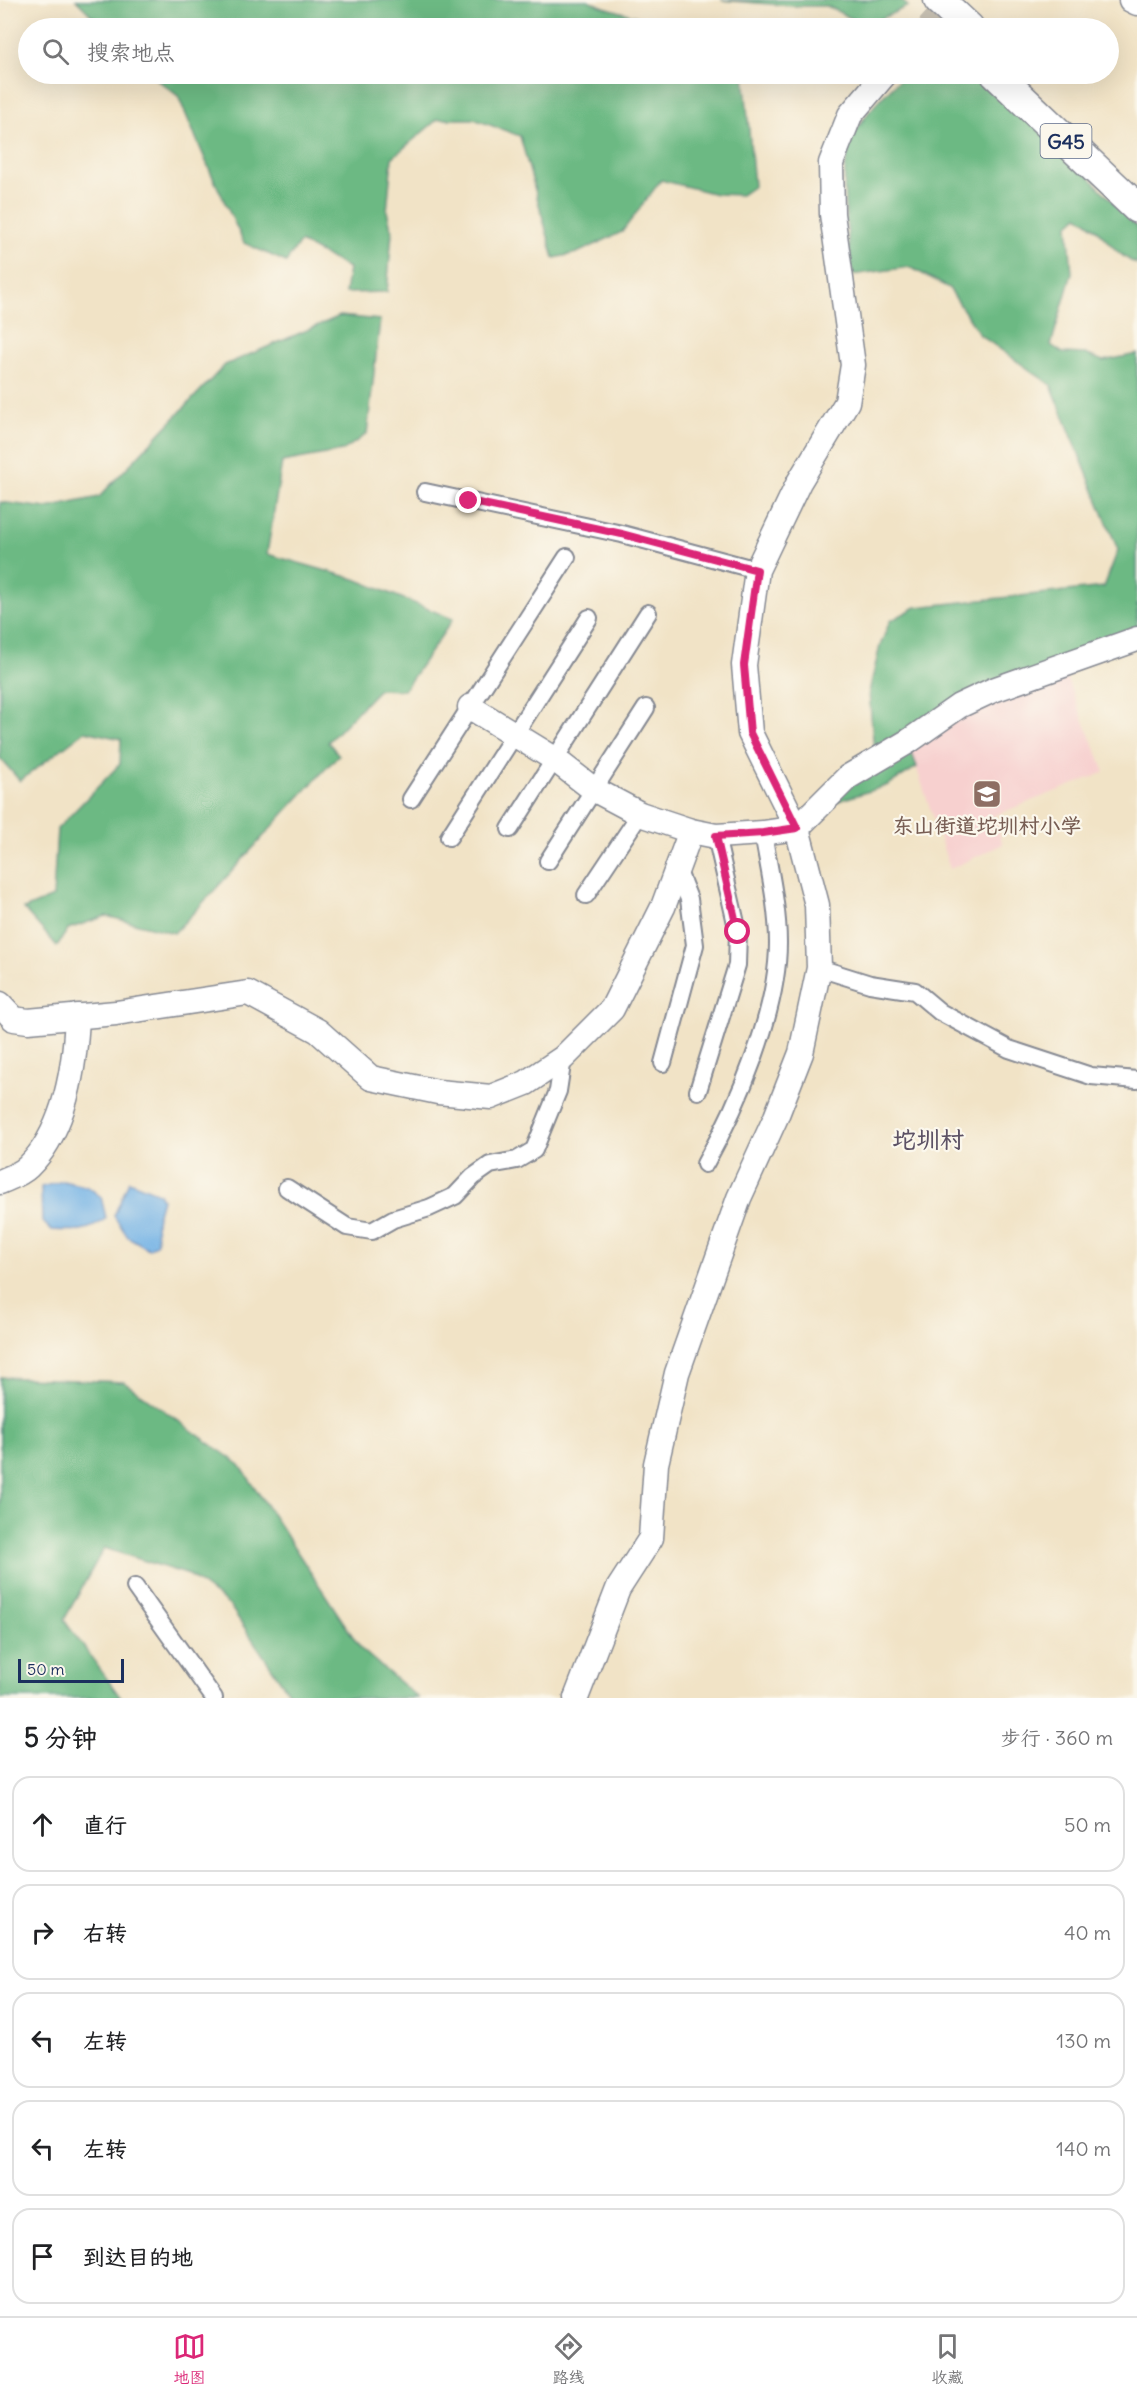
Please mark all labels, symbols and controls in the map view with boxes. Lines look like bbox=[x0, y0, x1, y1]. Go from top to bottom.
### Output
search box bbox=[18, 18, 1119, 84]
icon: search bbox=[39, 35, 72, 68]
text: 搜索地点 bbox=[87, 38, 175, 66]
road number: G45 bbox=[1040, 124, 1092, 158]
route end bbox=[455, 487, 481, 513]
school or university icon: 东山街道坨圳村小学 bbox=[971, 778, 1003, 810]
place label: 东山街道坨圳村小学 bbox=[893, 812, 1082, 839]
route start bbox=[724, 918, 750, 944]
district label: 坨圳村 bbox=[892, 1124, 964, 1154]
scale bar bbox=[18, 1656, 124, 1684]
text: 50 m bbox=[27, 1659, 65, 1679]
text: 5 分钟 bbox=[24, 1721, 97, 1754]
text: 步行 · 360 m bbox=[1001, 1725, 1113, 1750]
icon: ahead bbox=[26, 1808, 59, 1841]
text: 直行 bbox=[83, 1811, 127, 1839]
text: 50 m bbox=[1064, 1812, 1111, 1837]
icon: right bbox=[26, 1916, 59, 1949]
text: 右转 bbox=[83, 1919, 127, 1947]
text: 40 m bbox=[1064, 1920, 1111, 1945]
icon: left bbox=[26, 2024, 59, 2057]
text: 左转 bbox=[83, 2027, 127, 2055]
text: 130 m bbox=[1056, 2028, 1111, 2053]
icon: left bbox=[26, 2132, 59, 2165]
text: 左转 bbox=[83, 2135, 127, 2163]
text: 140 m bbox=[1056, 2136, 1111, 2161]
icon: arrive bbox=[26, 2240, 59, 2273]
text: 到达目的地 bbox=[83, 2243, 193, 2271]
tab: 地图 bbox=[173, 2330, 206, 2388]
tab: 路线 bbox=[552, 2330, 585, 2388]
tab: 收藏 bbox=[931, 2330, 964, 2388]

